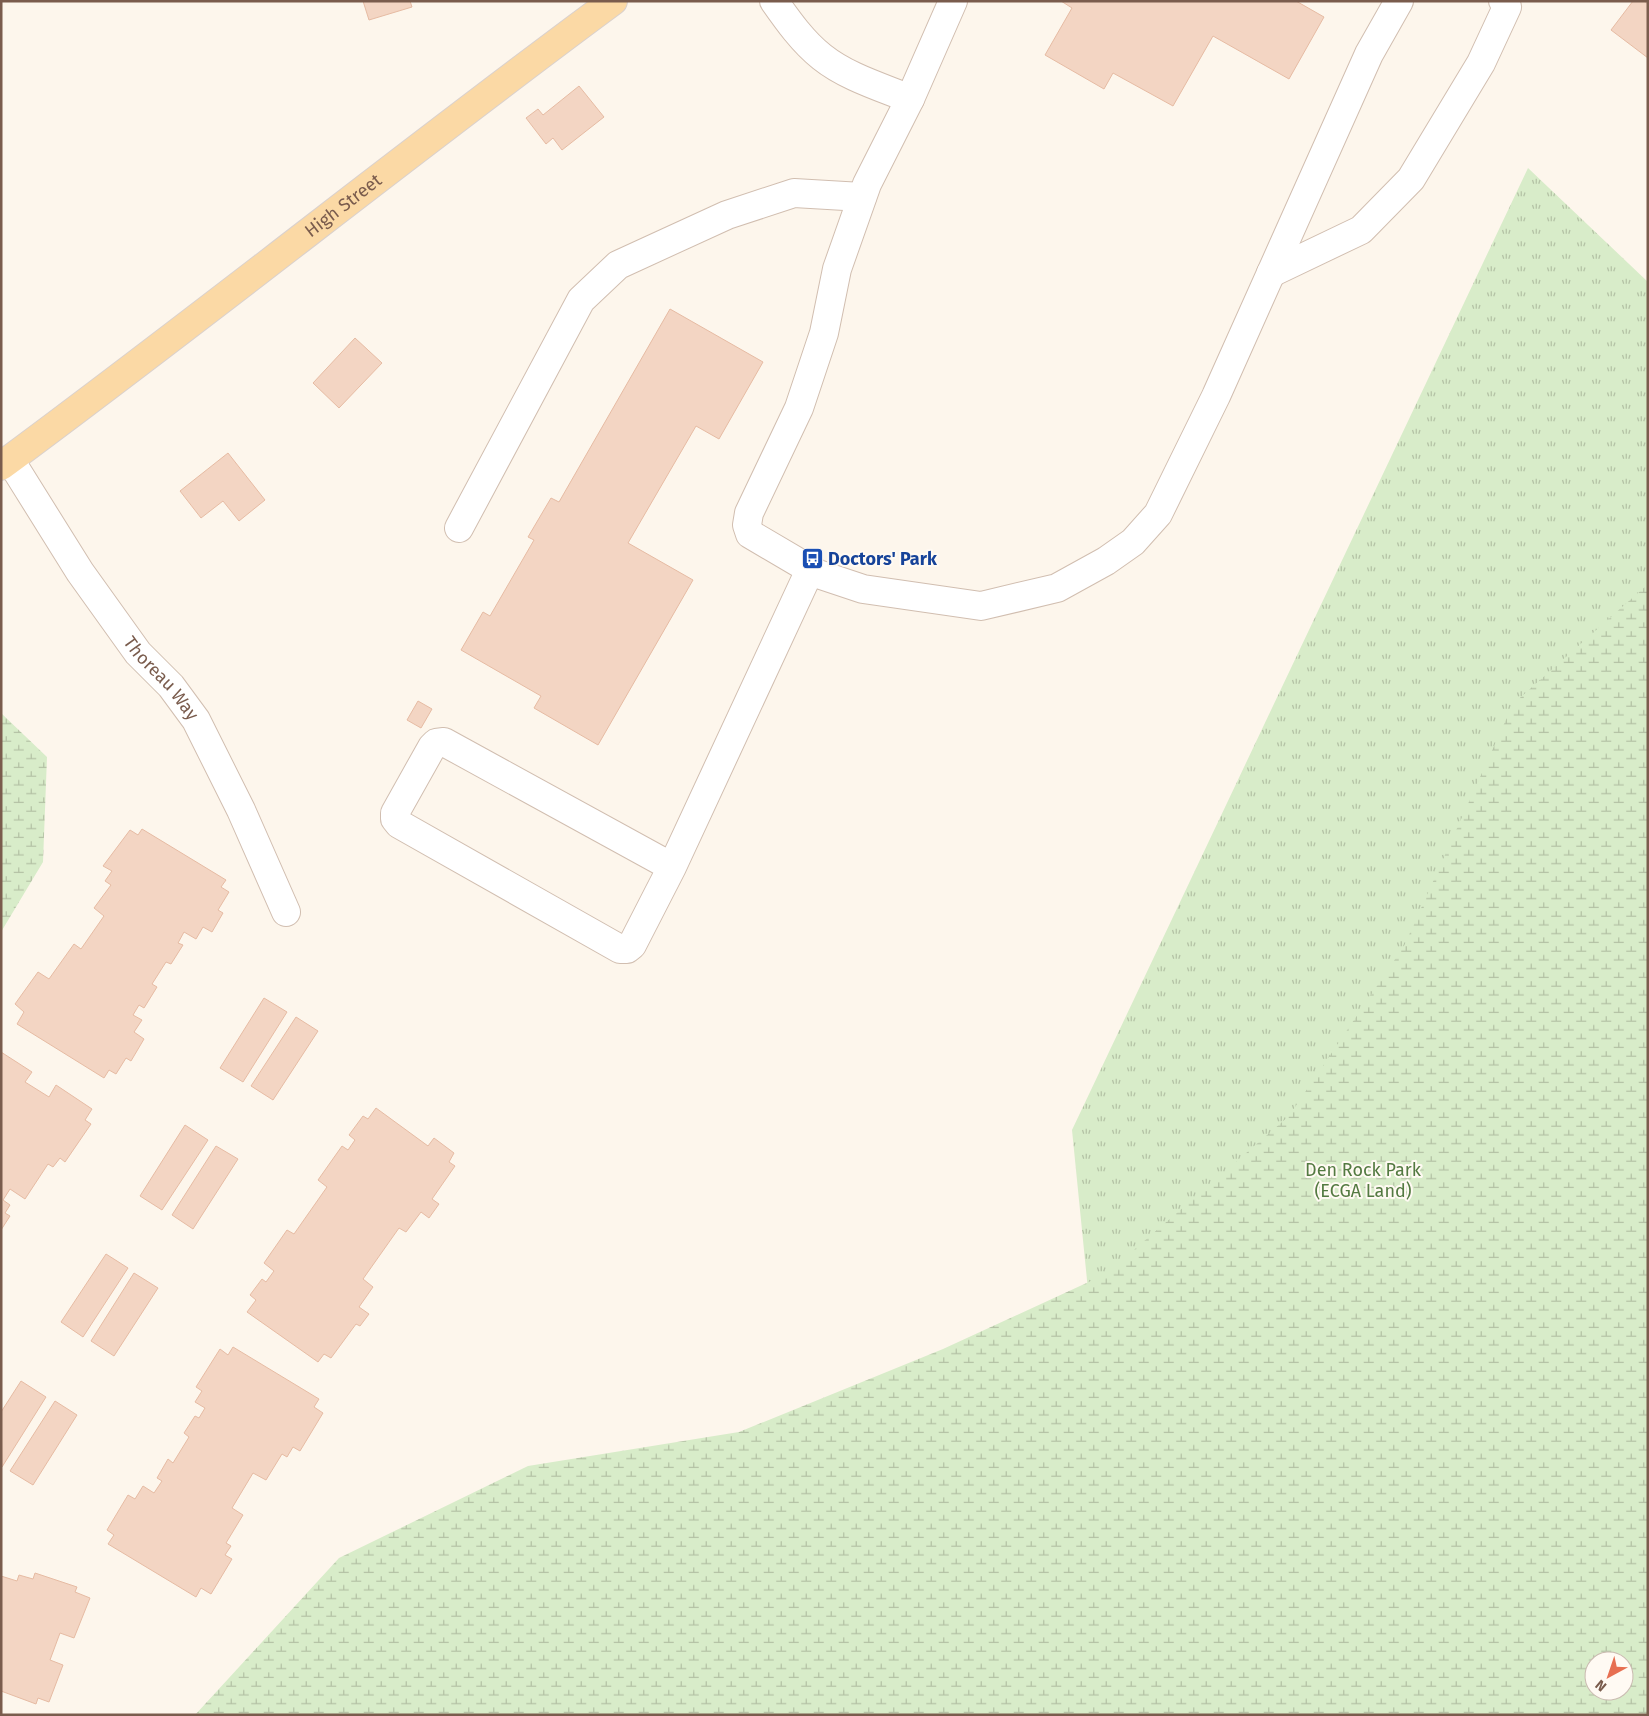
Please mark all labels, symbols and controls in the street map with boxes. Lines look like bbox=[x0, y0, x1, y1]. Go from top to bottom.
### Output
street label: High Street bbox=[300, 169, 386, 242]
bus stop icon: Doctors' Park bbox=[800, 547, 824, 571]
place label: Doctors' Park bbox=[828, 548, 938, 570]
street label: Thoreau Way bbox=[119, 632, 203, 725]
park label: Den Rock Park (ECGA Land) bbox=[1305, 1159, 1422, 1202]
north arrow bbox=[1584, 1651, 1634, 1701]
text: N bbox=[1592, 1676, 1610, 1695]

